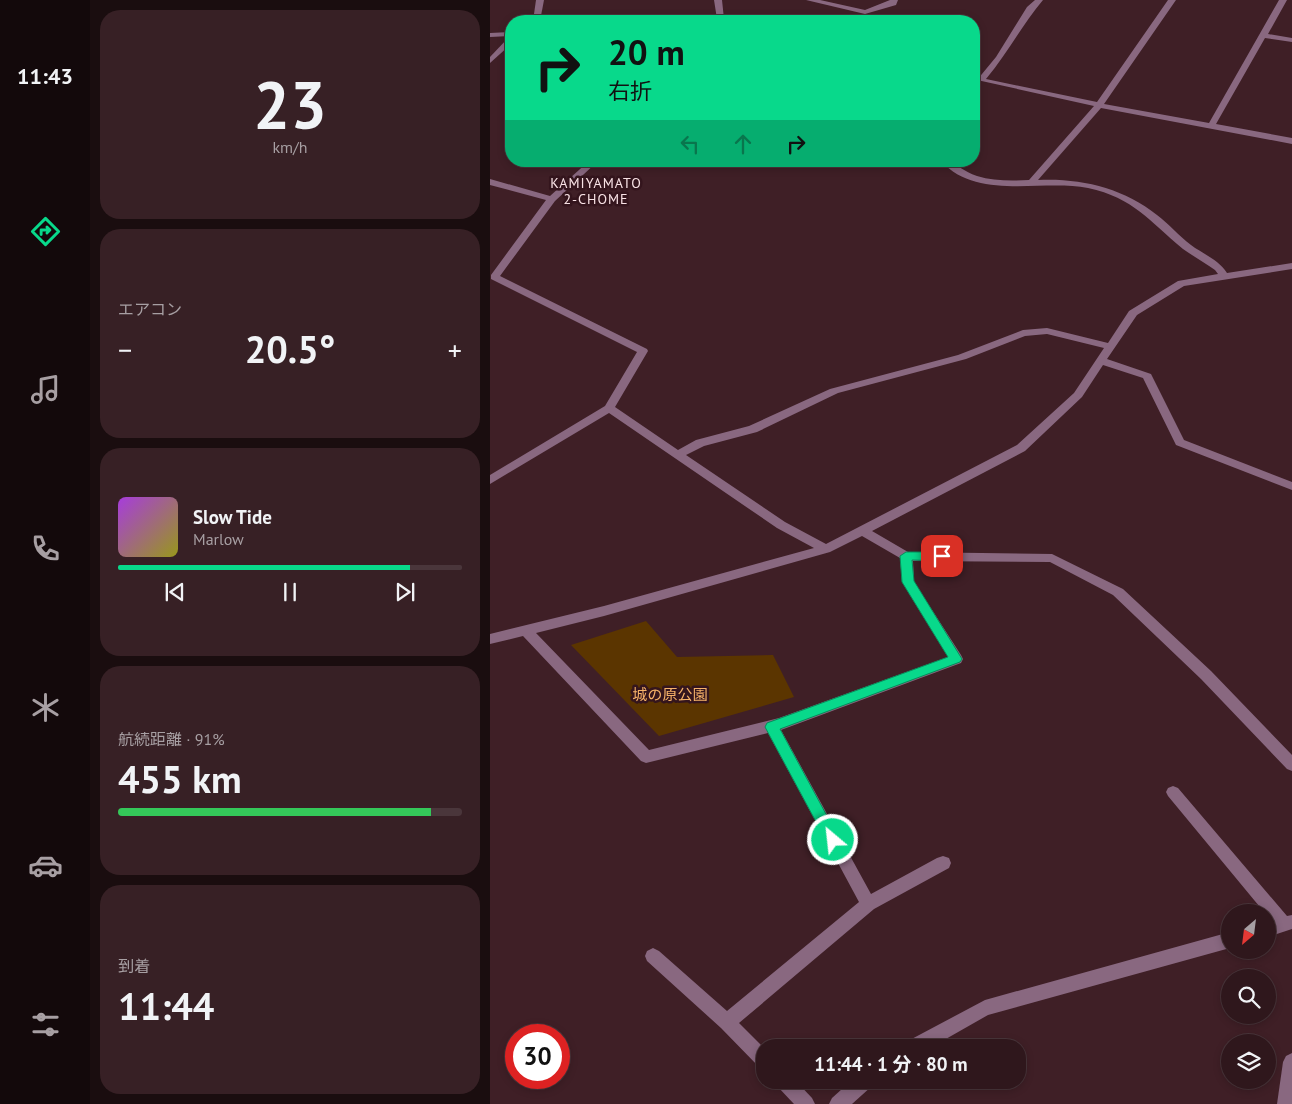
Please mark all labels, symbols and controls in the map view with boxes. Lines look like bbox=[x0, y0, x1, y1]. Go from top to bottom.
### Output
text: 20 m bbox=[608, 29, 685, 75]
icon: right bbox=[525, 35, 590, 100]
text: 11:43 bbox=[17, 62, 73, 90]
text: 23 bbox=[253, 62, 327, 146]
text: 右折 bbox=[608, 77, 652, 105]
icon: left bbox=[676, 130, 704, 158]
icon: ahead bbox=[729, 130, 757, 158]
icon: right bbox=[782, 130, 810, 158]
text: km/h bbox=[272, 137, 308, 157]
district label: KAMIYAMATO 2-CHOME bbox=[550, 174, 642, 208]
icon: directions bbox=[28, 214, 63, 249]
text: エアコン bbox=[118, 299, 182, 319]
text: 20.5° bbox=[245, 324, 335, 373]
text: − bbox=[118, 331, 132, 368]
text: + bbox=[448, 331, 462, 368]
icon: music bbox=[28, 372, 63, 407]
text: Slow Tide bbox=[193, 505, 272, 529]
text: Marlow bbox=[193, 529, 244, 549]
icon: phone bbox=[28, 531, 63, 566]
pin bbox=[921, 535, 963, 577]
icon: arrive bbox=[928, 542, 956, 570]
icon: previous bbox=[161, 578, 189, 606]
icon: pause bbox=[276, 578, 304, 606]
icon: next bbox=[391, 578, 419, 606]
park label: 城の原公園 bbox=[632, 685, 708, 704]
icon: climate bbox=[28, 690, 63, 725]
text: 航続距離 · 91% bbox=[118, 729, 225, 749]
text: 455 km bbox=[118, 754, 242, 803]
position arrow bbox=[806, 813, 858, 865]
icon: car bbox=[28, 848, 63, 883]
north arrow bbox=[1221, 904, 1276, 959]
map controls bbox=[1221, 904, 1276, 1089]
text: 到着 bbox=[118, 956, 150, 976]
button: search bbox=[1221, 969, 1276, 1024]
text: 11:44 bbox=[118, 981, 214, 1030]
icon: filters bbox=[28, 1007, 63, 1042]
speed limit sign: 30 bbox=[505, 1024, 570, 1089]
button: layers bbox=[1221, 1034, 1276, 1089]
text: 11:44 · 1 分 · 80 m bbox=[814, 1052, 968, 1076]

